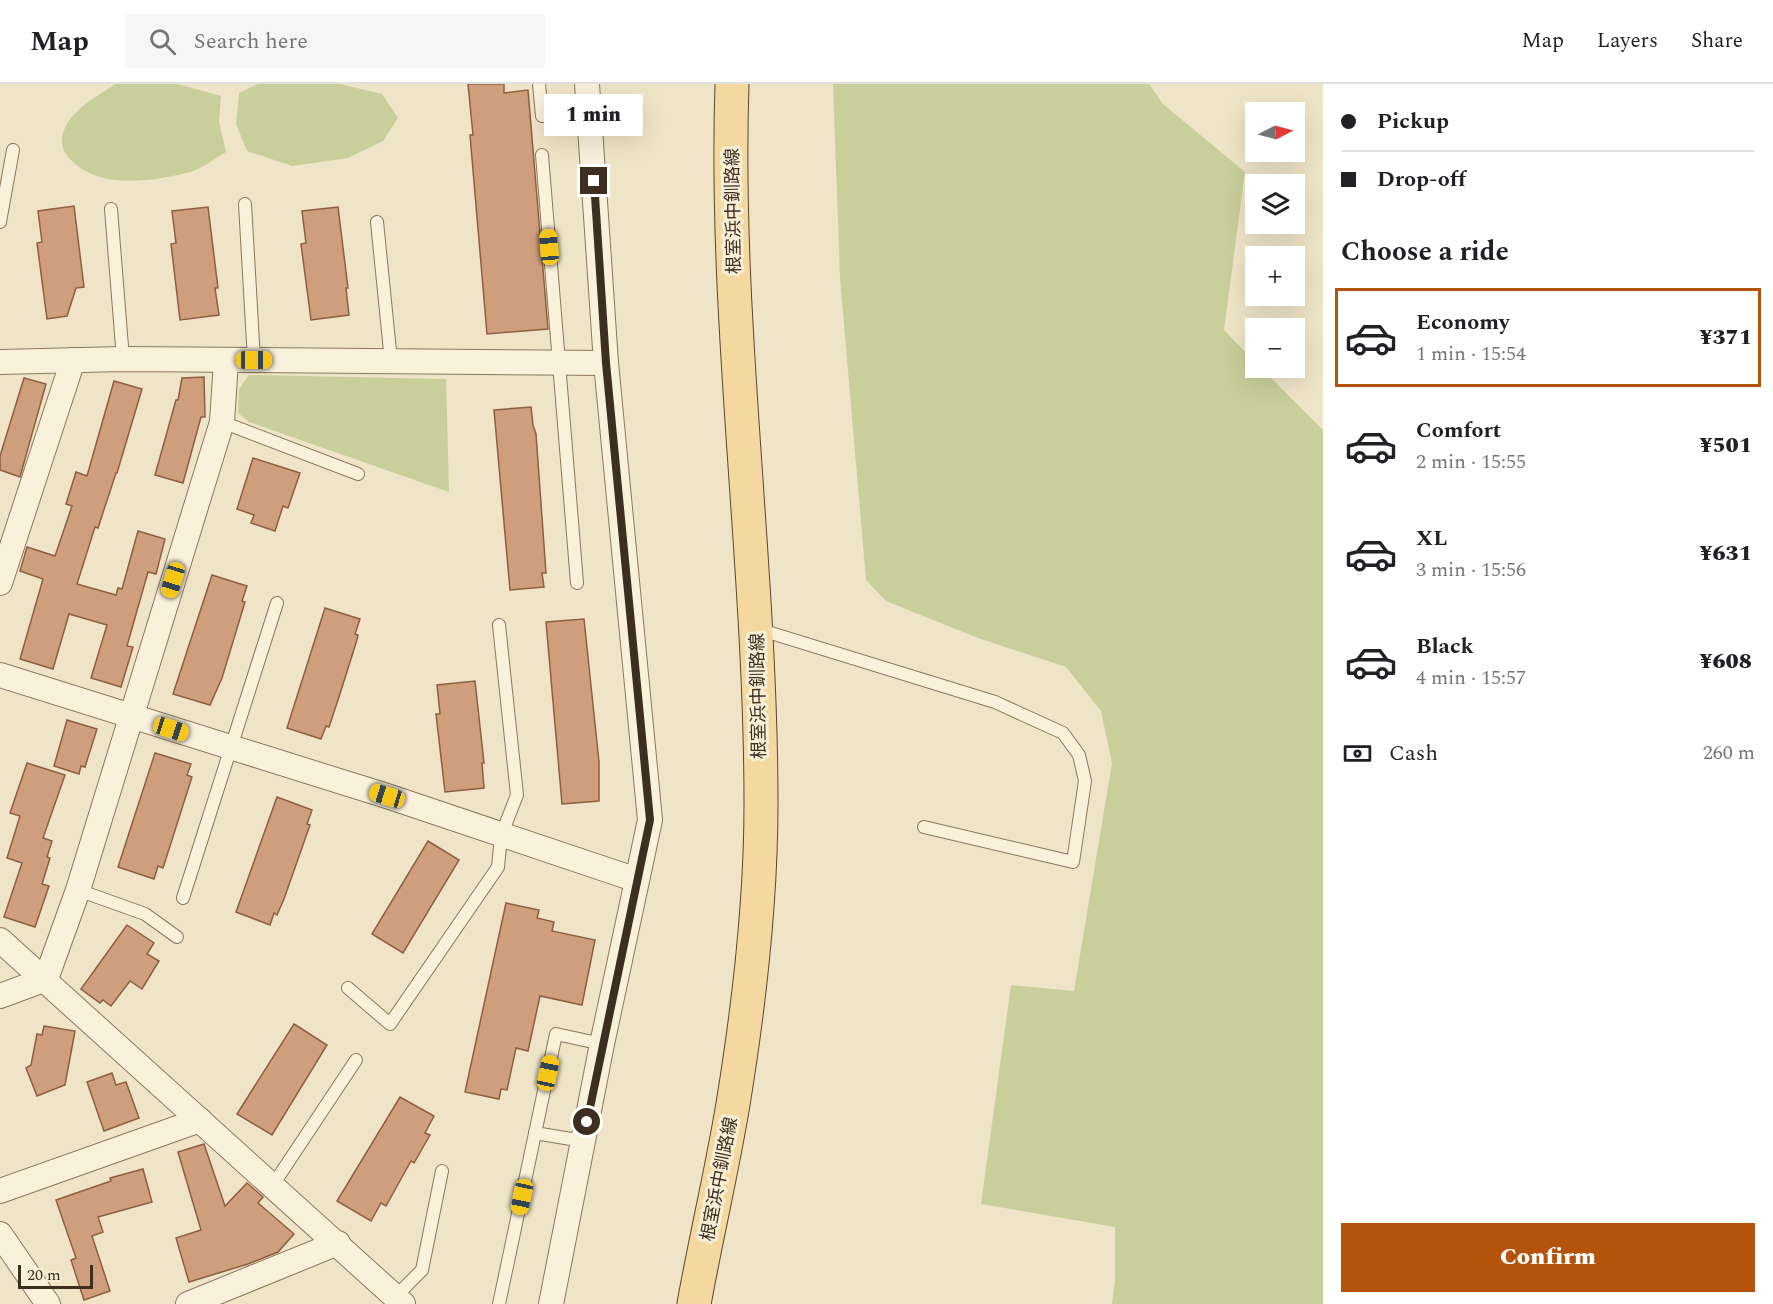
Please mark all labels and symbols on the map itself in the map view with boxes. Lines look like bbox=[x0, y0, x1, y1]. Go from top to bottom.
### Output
callout: 1 min bbox=[544, 94, 644, 136]
north arrow bbox=[1245, 102, 1305, 162]
street label: 根室浜中釧路線 bbox=[719, 148, 748, 274]
route end bbox=[580, 167, 607, 194]
car bbox=[538, 228, 560, 266]
car bbox=[236, 351, 272, 369]
car bbox=[159, 560, 187, 600]
street label: 根室浜中釧路線 bbox=[744, 633, 773, 759]
car bbox=[151, 715, 191, 743]
car bbox=[367, 782, 407, 810]
car bbox=[535, 1054, 561, 1092]
route start bbox=[573, 1108, 600, 1135]
street label: 根室浜中釧路線 bbox=[694, 1115, 745, 1244]
car bbox=[509, 1178, 535, 1216]
scale bar bbox=[18, 1262, 93, 1290]

